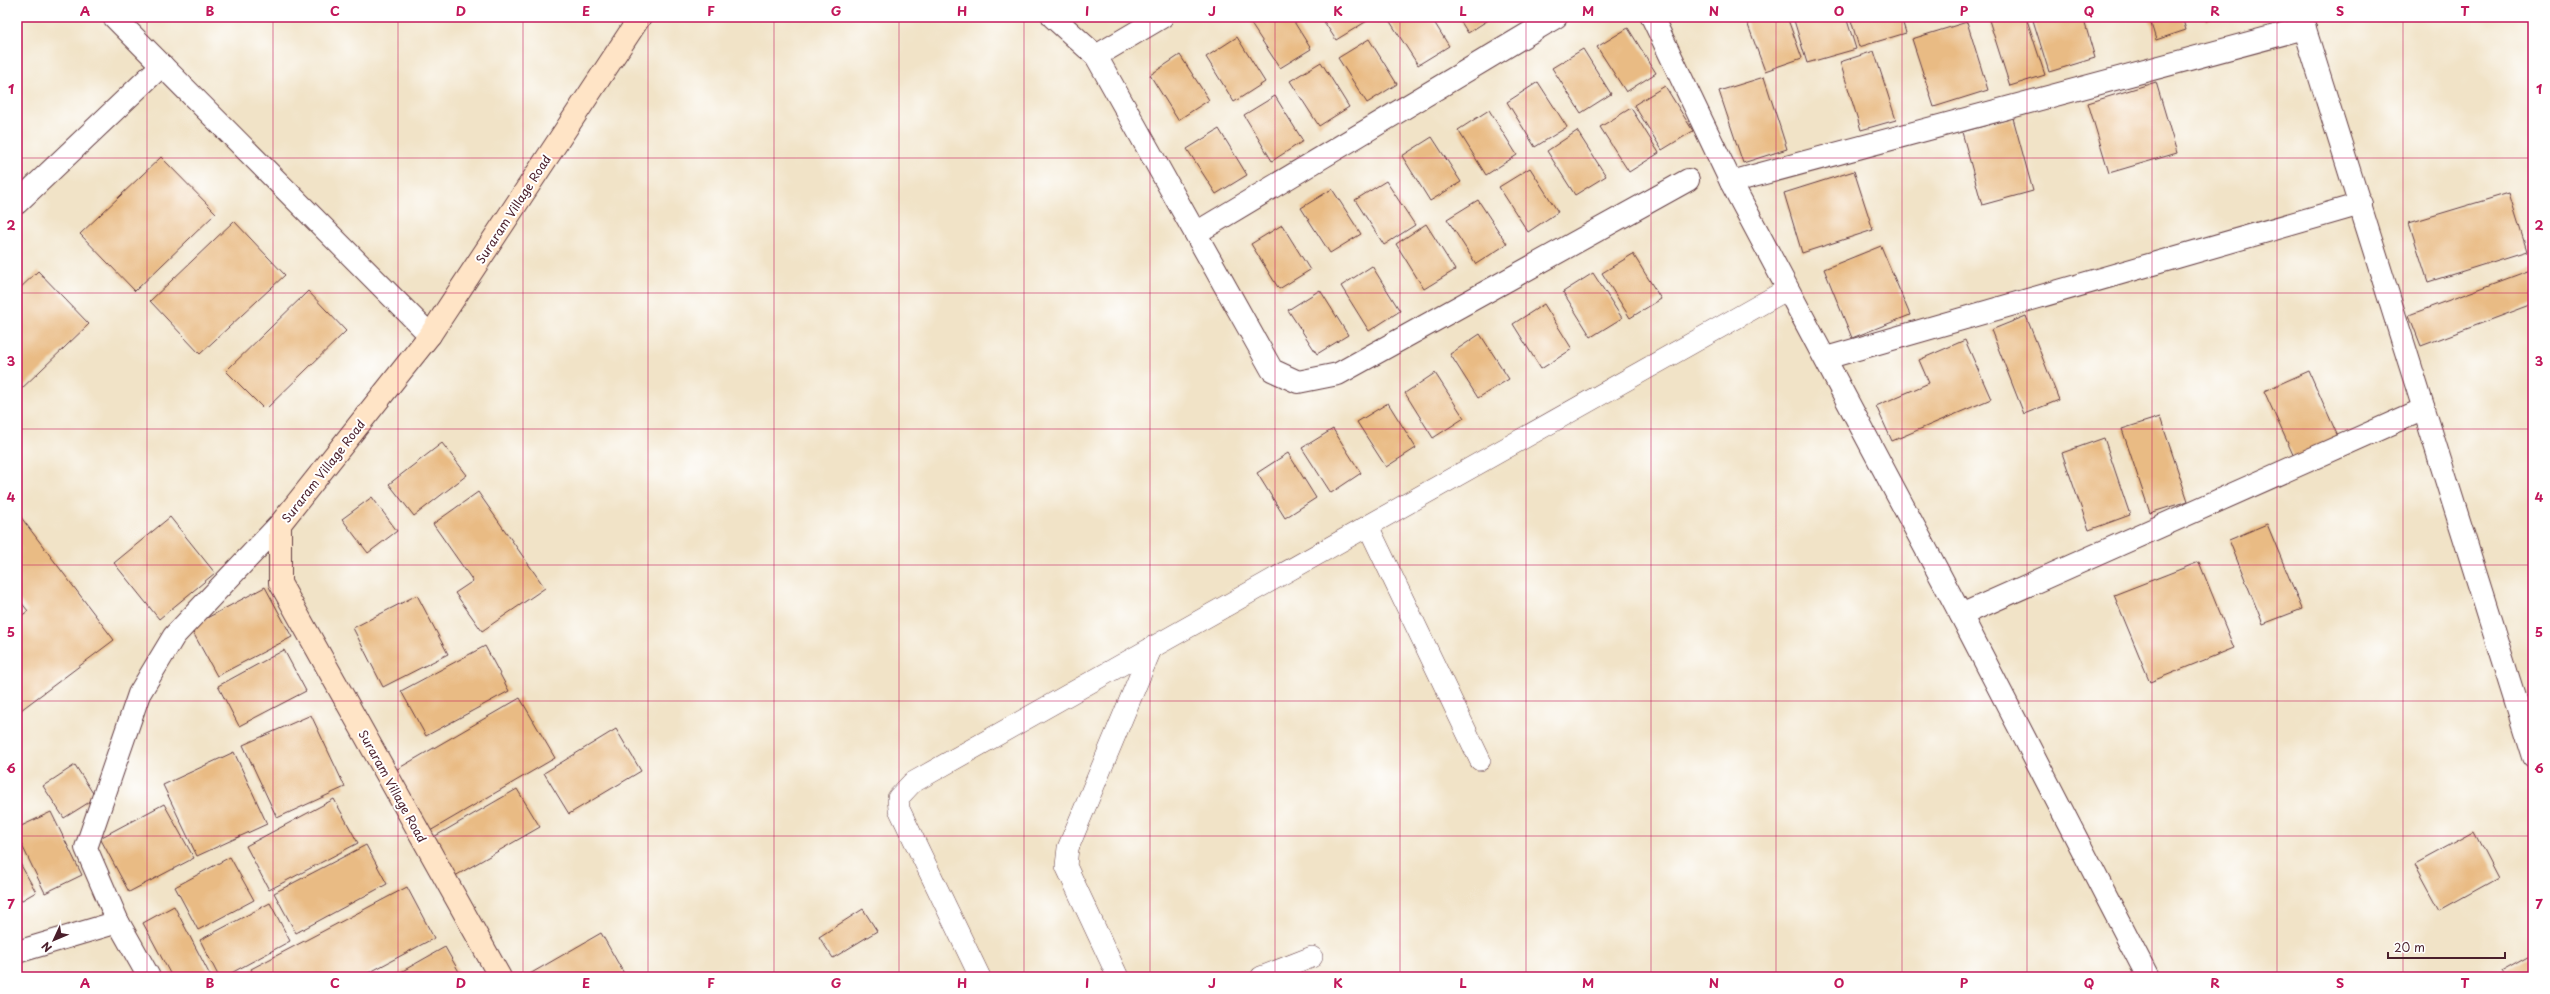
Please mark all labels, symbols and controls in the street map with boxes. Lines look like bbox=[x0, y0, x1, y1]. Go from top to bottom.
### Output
text: A bbox=[80, 1, 90, 20]
text: B bbox=[206, 1, 215, 20]
text: C bbox=[330, 1, 340, 20]
text: D bbox=[456, 1, 466, 20]
text: E bbox=[582, 1, 590, 20]
text: F bbox=[707, 1, 715, 20]
text: G bbox=[831, 1, 841, 20]
text: H bbox=[957, 1, 967, 20]
text: I bbox=[1085, 1, 1089, 20]
text: J bbox=[1208, 1, 1216, 20]
text: K bbox=[1333, 1, 1343, 20]
text: L bbox=[1459, 1, 1467, 20]
text: M bbox=[1582, 1, 1594, 20]
text: N bbox=[1709, 1, 1719, 20]
text: O bbox=[1834, 1, 1844, 20]
text: P bbox=[1960, 1, 1969, 20]
text: Q bbox=[2084, 1, 2094, 20]
text: R bbox=[2210, 1, 2220, 20]
text: S bbox=[2336, 1, 2344, 20]
text: T bbox=[2461, 1, 2470, 20]
text: 1 bbox=[8, 79, 14, 98]
text: 1 bbox=[2536, 79, 2542, 98]
street label: Suraram Village Road bbox=[471, 151, 555, 267]
text: 2 bbox=[6, 215, 16, 234]
text: 2 bbox=[2534, 215, 2544, 234]
text: 3 bbox=[7, 351, 16, 370]
text: 3 bbox=[2535, 351, 2544, 370]
street label: Suraram Village Road bbox=[277, 416, 369, 526]
text: 4 bbox=[7, 487, 16, 506]
text: 4 bbox=[2535, 487, 2544, 506]
text: 5 bbox=[7, 622, 15, 641]
text: 5 bbox=[2535, 622, 2543, 641]
street label: Suraram Village Road bbox=[355, 726, 431, 846]
text: 6 bbox=[6, 758, 16, 777]
text: 6 bbox=[2534, 758, 2544, 777]
text: 7 bbox=[7, 894, 15, 913]
text: 7 bbox=[2535, 894, 2543, 913]
north arrow bbox=[34, 920, 74, 960]
scale bar bbox=[2388, 934, 2505, 960]
text: N bbox=[37, 938, 56, 956]
text: 20 m bbox=[2394, 938, 2425, 956]
text: A bbox=[80, 973, 90, 992]
text: B bbox=[206, 973, 215, 992]
text: C bbox=[330, 973, 340, 992]
text: D bbox=[456, 973, 466, 992]
text: E bbox=[582, 973, 590, 992]
text: F bbox=[707, 973, 715, 992]
text: G bbox=[831, 973, 841, 992]
text: H bbox=[957, 973, 967, 992]
text: I bbox=[1085, 973, 1089, 992]
text: J bbox=[1208, 973, 1216, 992]
text: K bbox=[1333, 973, 1343, 992]
text: L bbox=[1459, 973, 1467, 992]
text: M bbox=[1582, 973, 1594, 992]
text: N bbox=[1709, 973, 1719, 992]
text: O bbox=[1834, 973, 1844, 992]
text: P bbox=[1960, 973, 1969, 992]
text: Q bbox=[2084, 973, 2094, 992]
text: R bbox=[2210, 973, 2220, 992]
text: S bbox=[2336, 973, 2344, 992]
text: T bbox=[2461, 973, 2470, 992]

